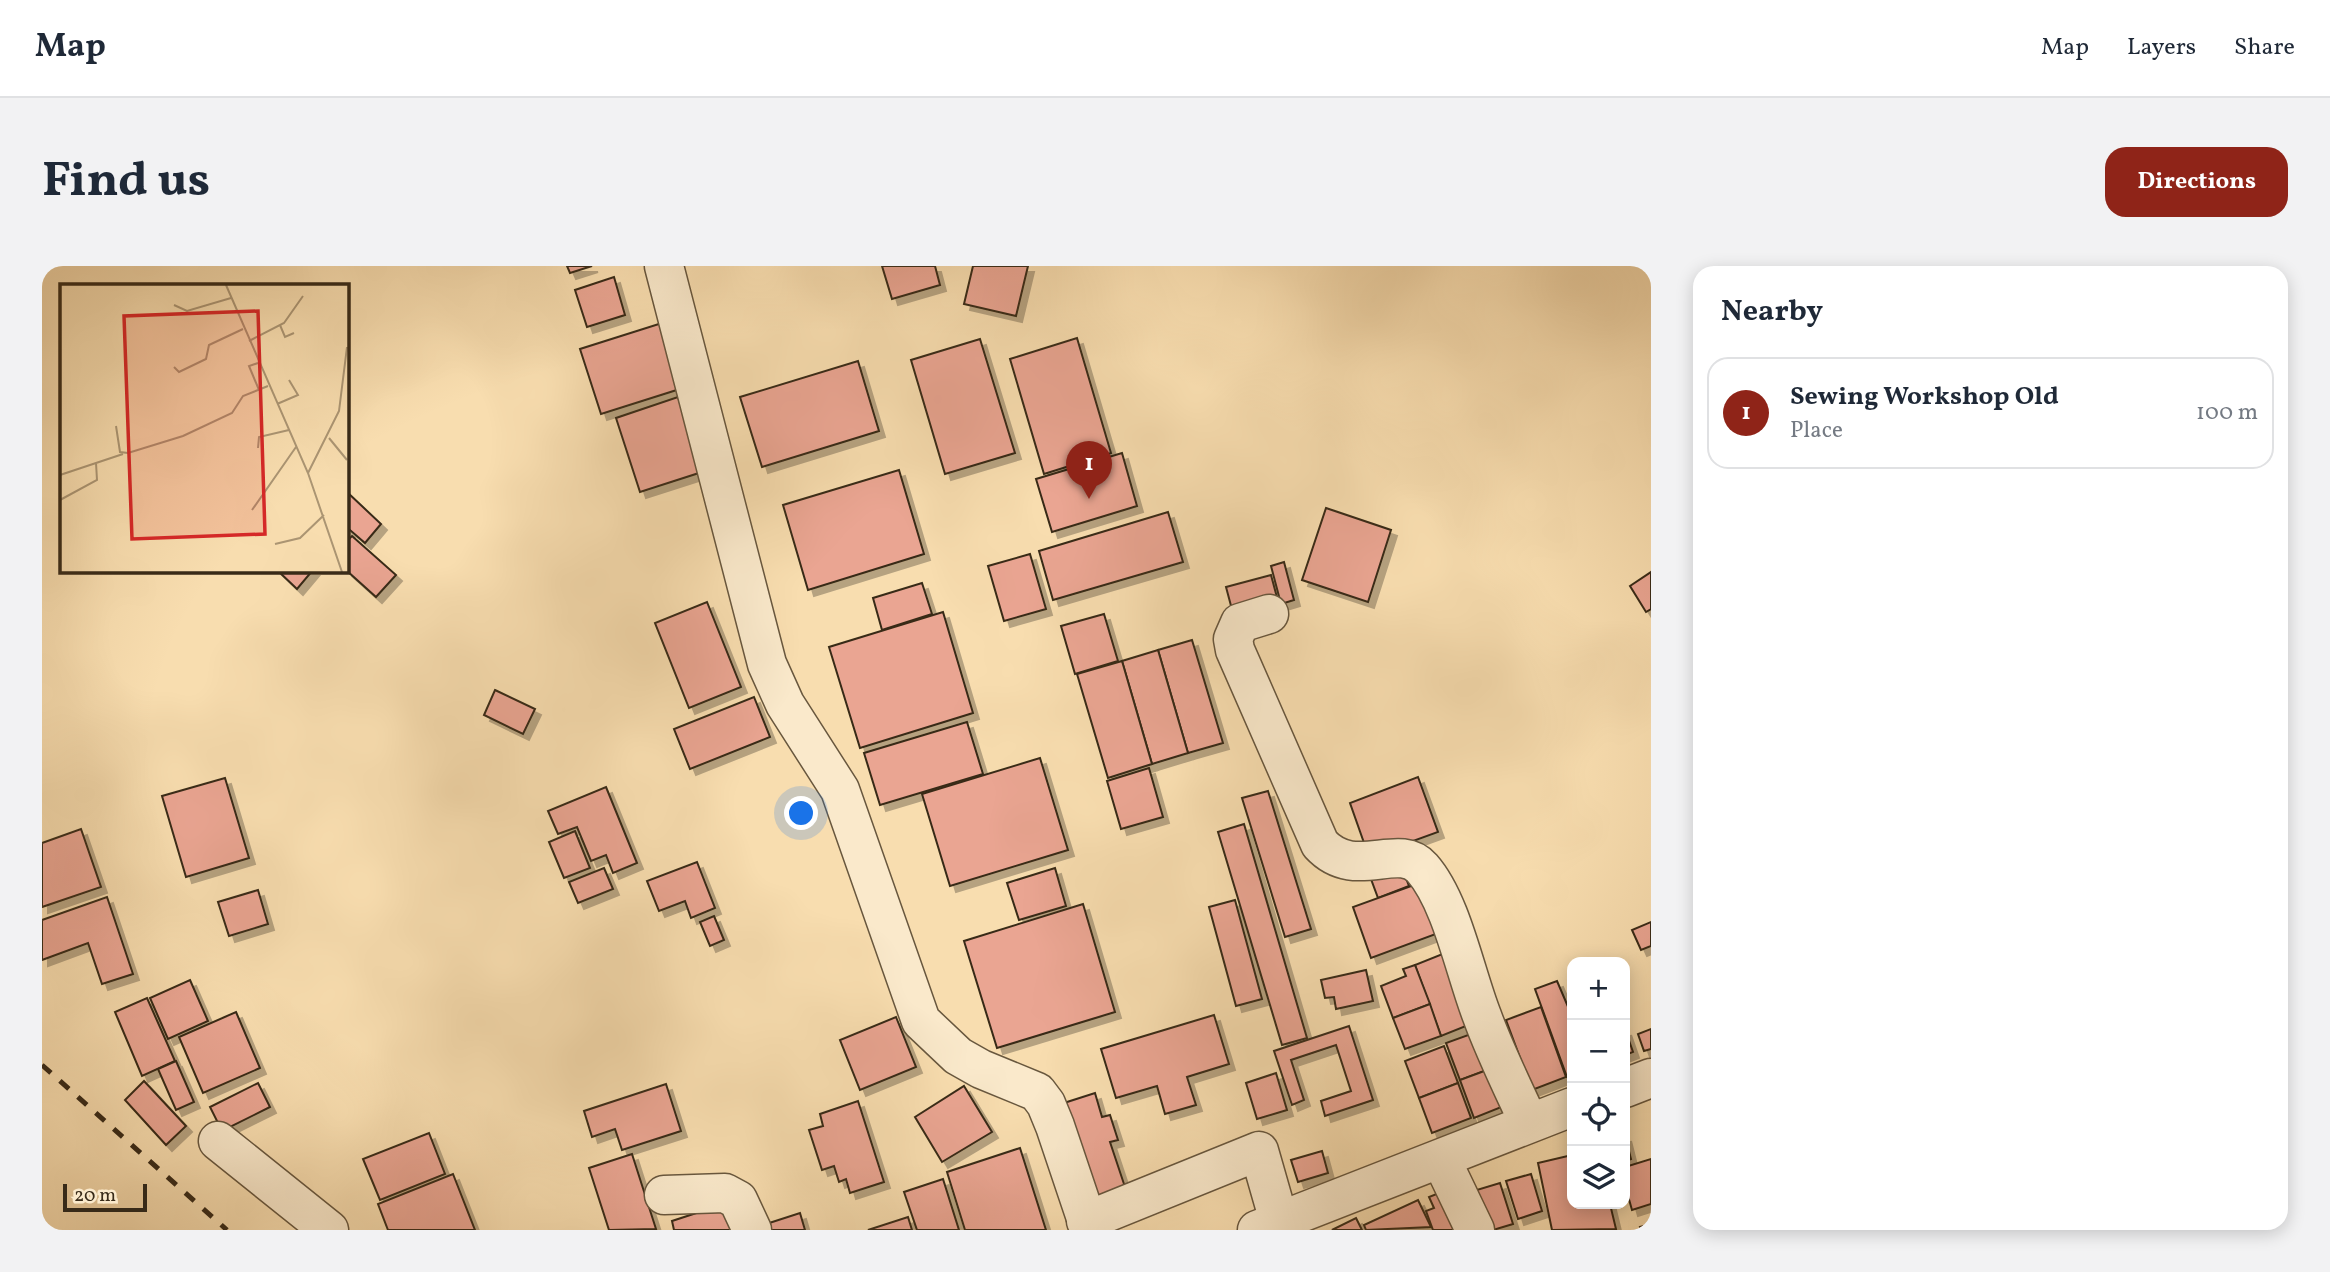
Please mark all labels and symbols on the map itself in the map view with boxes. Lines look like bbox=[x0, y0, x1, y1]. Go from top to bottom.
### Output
inset map bbox=[60, 284, 348, 572]
pin: 1 bbox=[1066, 441, 1112, 499]
your location bbox=[784, 796, 818, 830]
scale bar bbox=[63, 1181, 147, 1213]

